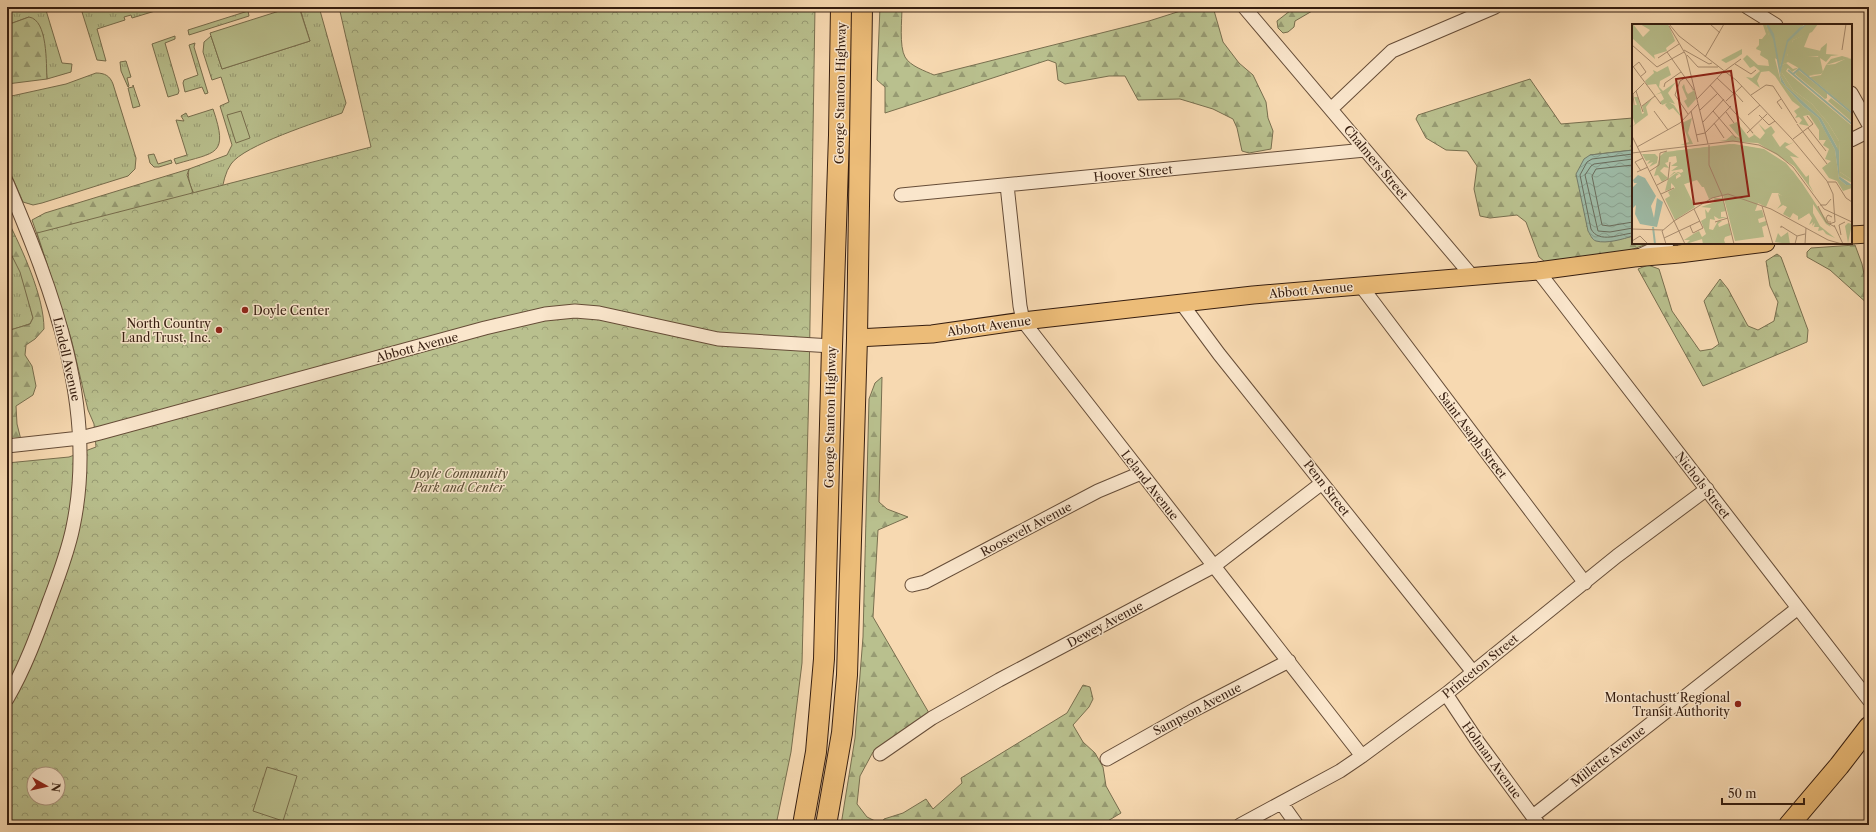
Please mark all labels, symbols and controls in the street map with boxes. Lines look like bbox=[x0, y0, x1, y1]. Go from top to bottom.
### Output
street label: George Stanton Highway bbox=[831, 21, 849, 164]
inset map bbox=[1632, 24, 1852, 244]
street label: Chalmers Street bbox=[1341, 122, 1412, 203]
street label: Hoover Street bbox=[1093, 161, 1174, 185]
street label: Abbott Avenue bbox=[1267, 279, 1354, 301]
place label: Doyle Center bbox=[253, 303, 329, 318]
marker: Doyle Center bbox=[240, 305, 250, 315]
street label: Abbott Avenue bbox=[945, 313, 1032, 339]
street label: Lindell Avenue bbox=[50, 316, 84, 403]
place label: North Country Land Trust, Inc. bbox=[121, 316, 211, 345]
marker: North Country Land Trust, Inc. bbox=[214, 325, 224, 335]
street label: Abbott Avenue bbox=[373, 329, 460, 365]
street label: George Stanton Highway bbox=[821, 345, 839, 488]
street label: Saint Asaph Street bbox=[1436, 389, 1511, 482]
street label: Leland Avenue bbox=[1118, 447, 1182, 523]
street label: Nichols Street bbox=[1672, 449, 1734, 522]
street label: Penn Street bbox=[1301, 457, 1354, 519]
park label: Doyle Community Park and Center bbox=[409, 466, 508, 495]
street label: Roosevelt Avenue bbox=[978, 499, 1074, 559]
street label: Dewey Avenue bbox=[1064, 598, 1146, 650]
street label: Princeton Street bbox=[1439, 630, 1522, 701]
street label: Sampson Avenue bbox=[1150, 679, 1244, 739]
place label: Montachustt Regional Transit Authority bbox=[1605, 690, 1730, 719]
marker: Montachustt Regional Transit Authority bbox=[1733, 699, 1743, 709]
street label: Holman Avenue bbox=[1459, 719, 1525, 802]
street label: Millette Avenue bbox=[1568, 722, 1648, 790]
north arrow bbox=[26, 766, 66, 806]
scale bar bbox=[1722, 780, 1804, 806]
text: N bbox=[48, 782, 63, 794]
text: 50 m bbox=[1728, 786, 1757, 801]

